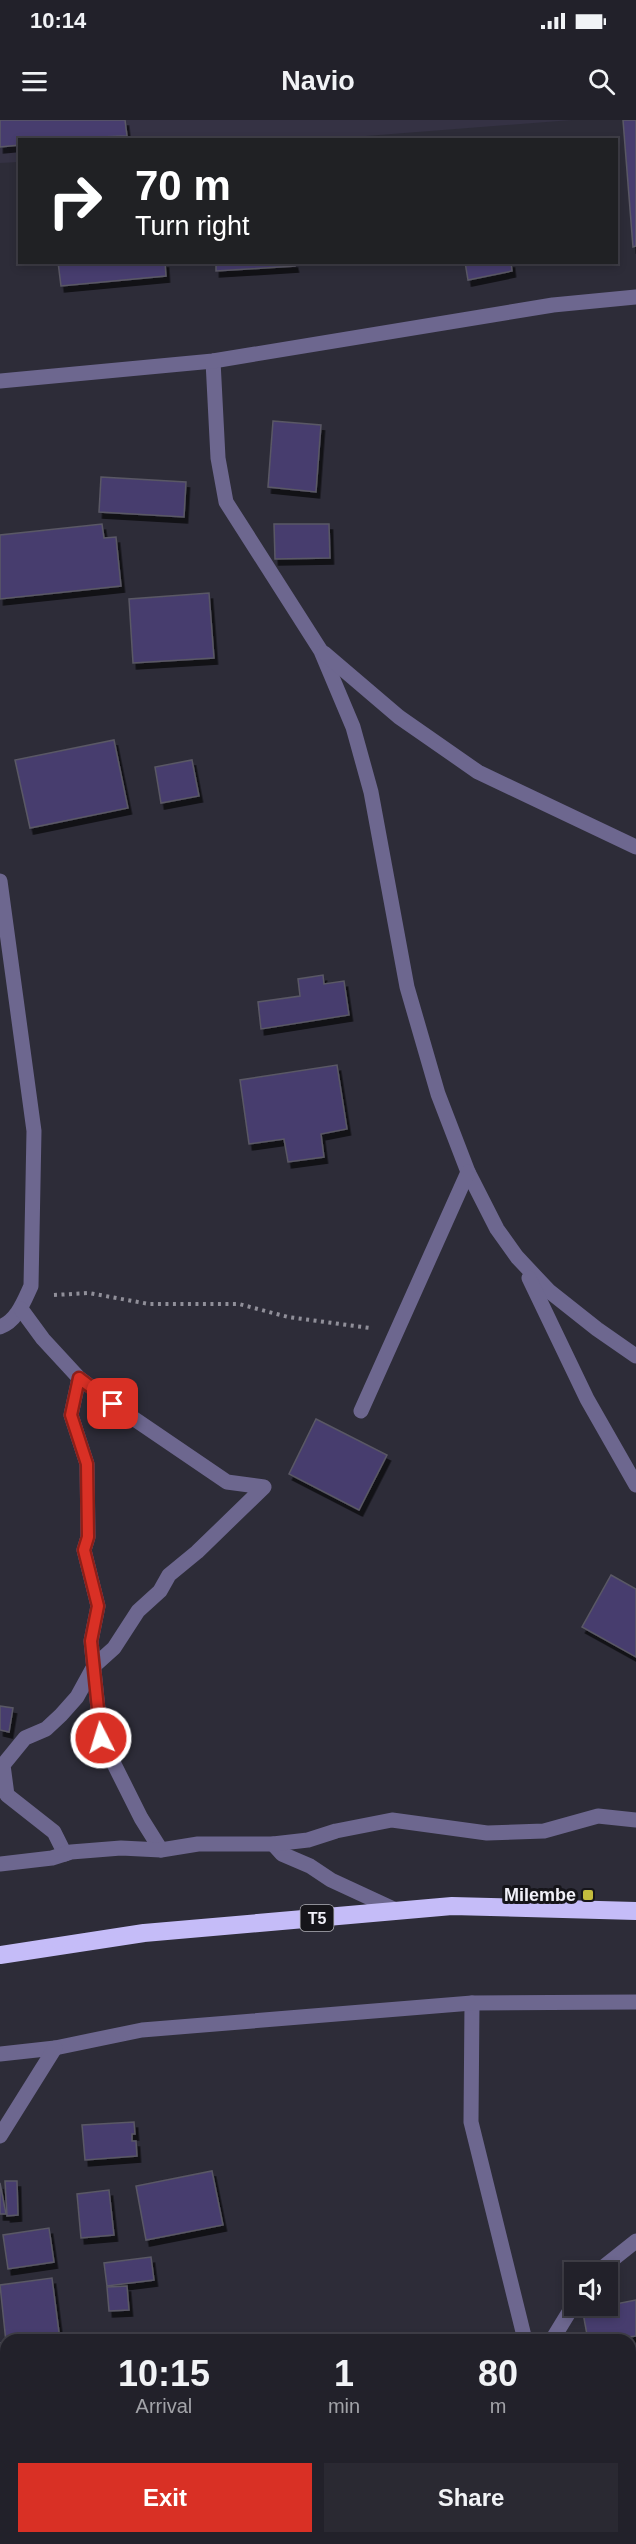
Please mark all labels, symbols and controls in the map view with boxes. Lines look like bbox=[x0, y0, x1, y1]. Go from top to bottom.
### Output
text: 10:14 bbox=[30, 8, 86, 33]
icon: menu bbox=[18, 65, 51, 98]
icon: search bbox=[585, 65, 618, 98]
text: Navio bbox=[281, 66, 355, 96]
icon: right bbox=[36, 162, 114, 240]
text: 70 m bbox=[135, 162, 231, 209]
text: Turn right bbox=[135, 211, 250, 241]
pin bbox=[87, 1378, 138, 1429]
icon: arrive bbox=[96, 1387, 129, 1420]
position arrow bbox=[69, 1706, 133, 1770]
place label: Milembe bbox=[504, 1885, 576, 1905]
marker: Milembe bbox=[581, 1888, 595, 1902]
road number: T5 bbox=[300, 1905, 334, 1931]
map controls bbox=[564, 2262, 618, 2316]
button: sound bbox=[564, 2262, 618, 2316]
text: 10:15 bbox=[118, 2353, 210, 2394]
text: 1 bbox=[334, 2353, 354, 2394]
text: 80 bbox=[478, 2353, 518, 2394]
text: Arrival bbox=[136, 2395, 192, 2417]
text: min bbox=[328, 2395, 360, 2417]
text: m bbox=[490, 2395, 506, 2417]
button: Exit bbox=[18, 2463, 312, 2532]
button: Share bbox=[324, 2463, 618, 2532]

